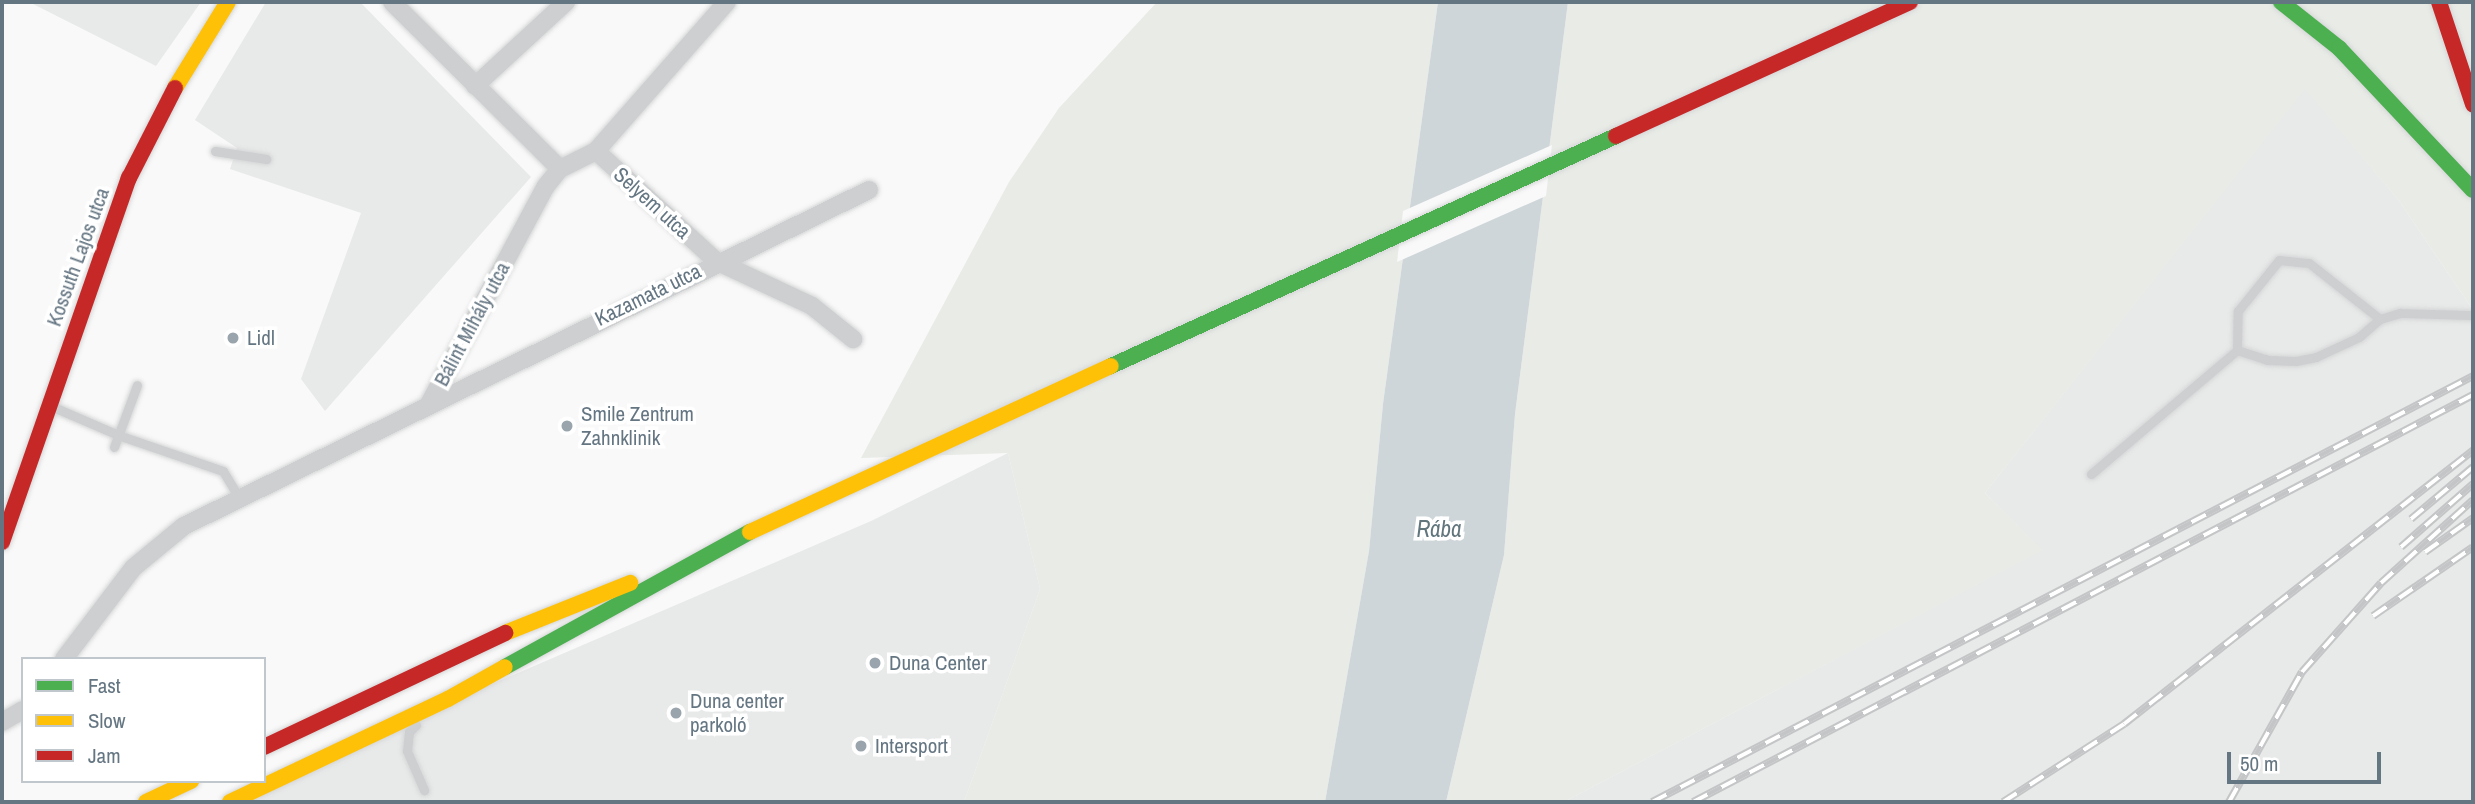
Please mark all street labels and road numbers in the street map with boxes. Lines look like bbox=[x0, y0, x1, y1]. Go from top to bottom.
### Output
street label: Selyem utca bbox=[608, 162, 696, 244]
street label: Kossuth Lajos utca bbox=[41, 184, 115, 330]
street label: Bálint Mihály utca bbox=[429, 258, 515, 390]
street label: Kazamata utca bbox=[591, 258, 705, 332]

